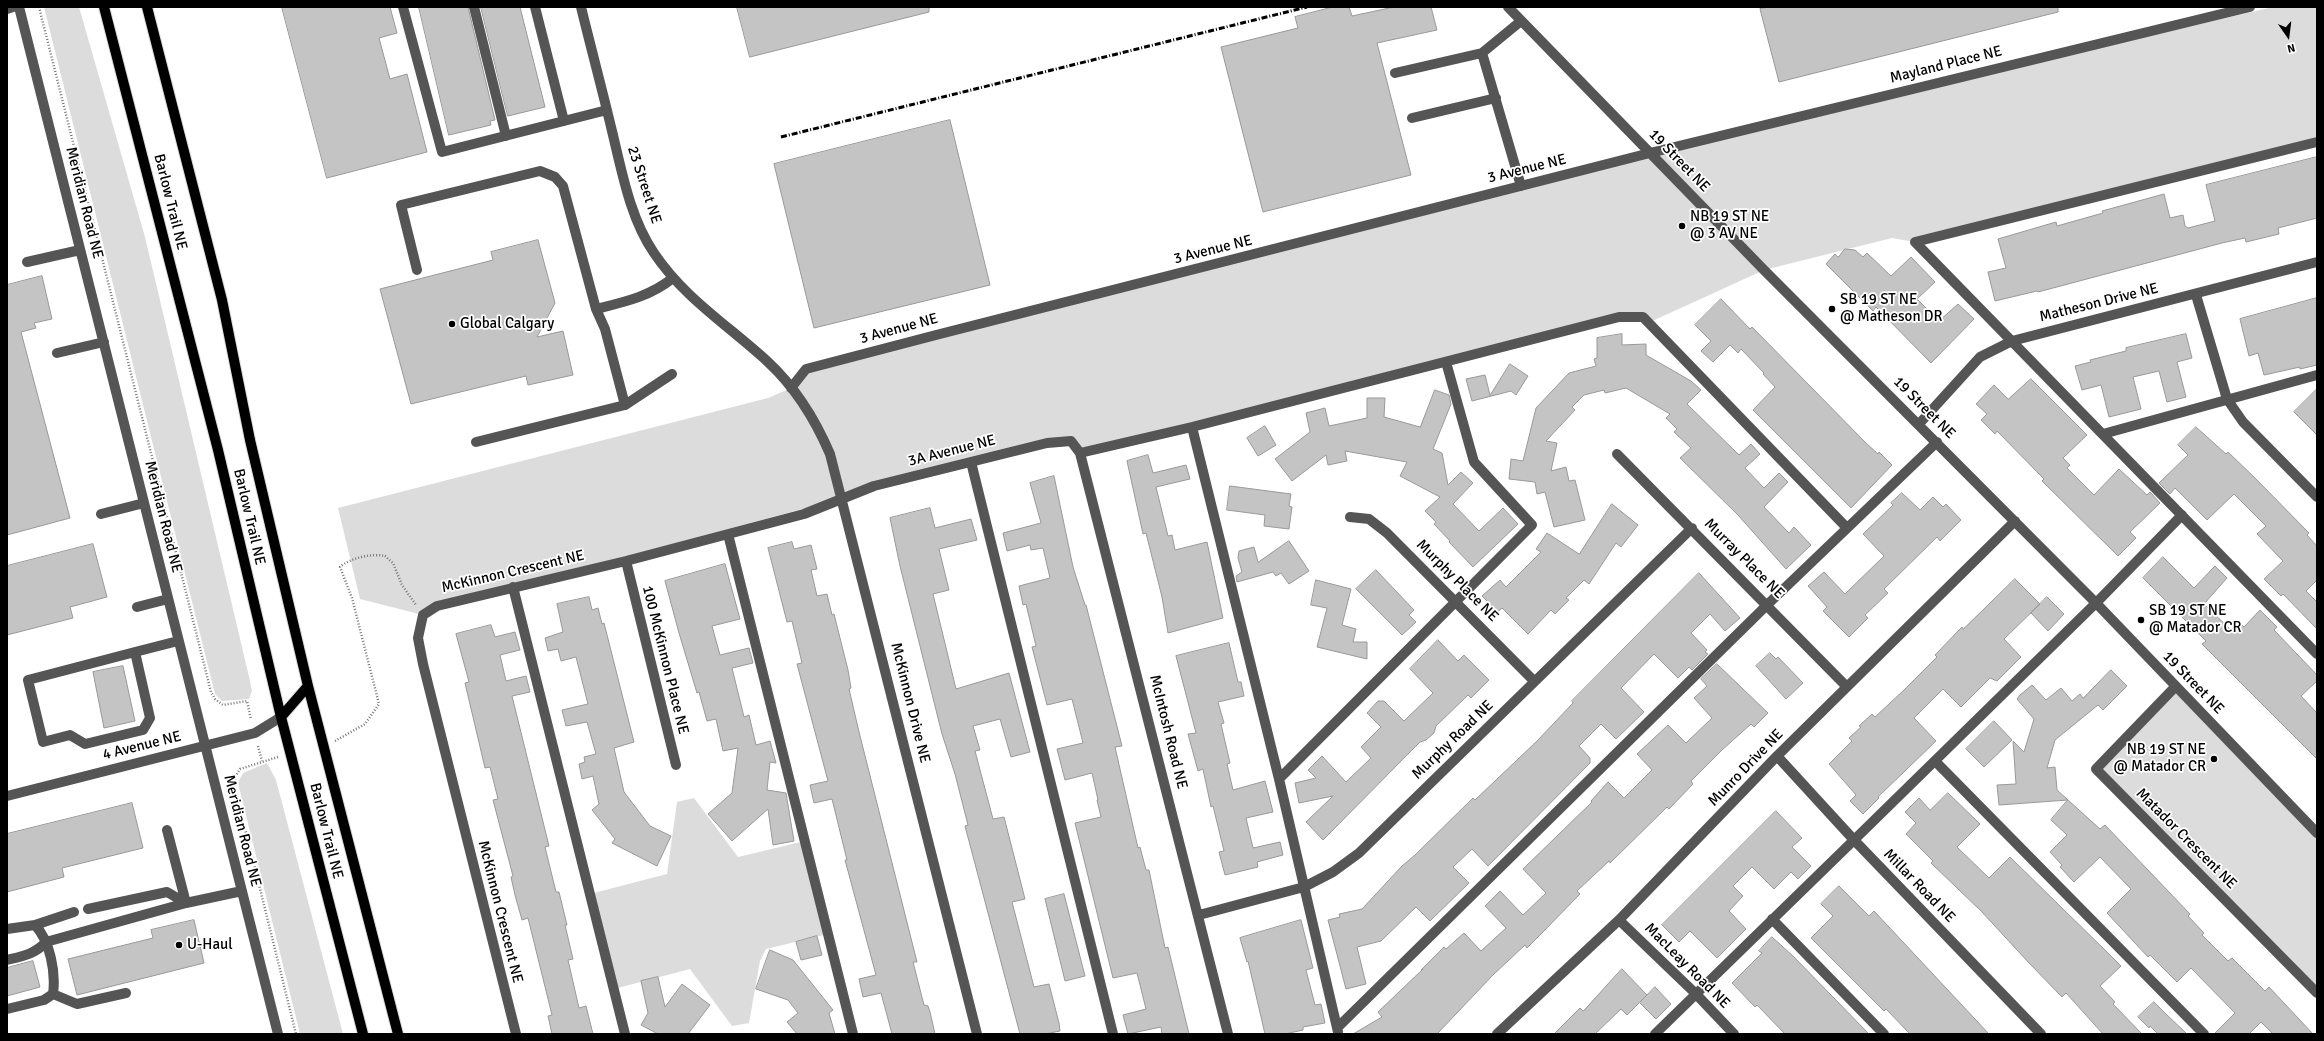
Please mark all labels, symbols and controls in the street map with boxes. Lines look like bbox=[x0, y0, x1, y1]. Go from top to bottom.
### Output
north arrow bbox=[2268, 16, 2308, 56]
text: N bbox=[2286, 41, 2296, 55]
street label: Mayland Place NE bbox=[1888, 42, 2004, 88]
street label: 19 Street NE bbox=[1645, 126, 1713, 196]
street label: 23 Street NE bbox=[623, 144, 665, 226]
street label: Meridian Road NE bbox=[61, 145, 107, 261]
street label: 3 Avenue NE bbox=[1486, 151, 1568, 187]
street label: Barlow Trail NE bbox=[149, 152, 191, 252]
place label: NB 19 ST NE @ 3 AV NE bbox=[1690, 208, 1769, 243]
marker: NB 19 ST NE @ 3 AV NE bbox=[1677, 221, 1687, 231]
street label: 3 Avenue NE bbox=[1172, 232, 1254, 268]
street label: Matheson Drive NE bbox=[2038, 280, 2160, 326]
place label: SB 19 ST NE @ Matheson DR bbox=[1840, 291, 1943, 326]
marker: SB 19 ST NE @ Matheson DR bbox=[1827, 304, 1837, 314]
street label: 3 Avenue NE bbox=[858, 310, 940, 348]
place label: Global Calgary bbox=[460, 315, 554, 333]
marker: Global Calgary bbox=[447, 319, 457, 329]
street label: 19 Street NE bbox=[1889, 373, 1959, 443]
street label: 3A Avenue NE bbox=[906, 431, 998, 471]
street label: Meridian Road NE bbox=[140, 459, 186, 575]
street label: Barlow Trail NE bbox=[229, 467, 269, 567]
street label: Murray Place NE bbox=[1700, 515, 1788, 603]
street label: Murphy Place NE bbox=[1412, 536, 1502, 626]
street label: McKinnon Crescent NE bbox=[440, 547, 586, 597]
street label: 100 McKinnon Place NE bbox=[638, 584, 692, 736]
place label: SB 19 ST NE @ Matador CR bbox=[2149, 602, 2242, 637]
marker: SB 19 ST NE @ Matador CR bbox=[2136, 615, 2146, 625]
street label: McKinnon Drive NE bbox=[886, 641, 934, 765]
street label: 19 Street NE bbox=[2159, 648, 2227, 718]
street label: McIntosh Road NE bbox=[1145, 673, 1191, 791]
street label: Murphy Road NE bbox=[1409, 697, 1497, 783]
street label: Munro Drive NE bbox=[1705, 726, 1787, 810]
street label: 4 Avenue NE bbox=[101, 728, 183, 764]
place label: NB 19 ST NE @ Matador CR bbox=[2113, 741, 2206, 776]
marker: NB 19 ST NE @ Matador CR bbox=[2209, 754, 2219, 764]
street label: Meridian Road NE bbox=[219, 773, 265, 889]
street label: Barlow Trail NE bbox=[305, 781, 347, 881]
street label: Matador Crescent NE bbox=[2132, 785, 2240, 893]
street label: McKinnon Crescent NE bbox=[474, 839, 526, 985]
street label: Millar Road NE bbox=[1879, 845, 1959, 927]
street label: MacLeay Road NE bbox=[1641, 920, 1733, 1012]
place label: U-Haul bbox=[187, 936, 233, 954]
marker: U-Haul bbox=[174, 940, 184, 950]

